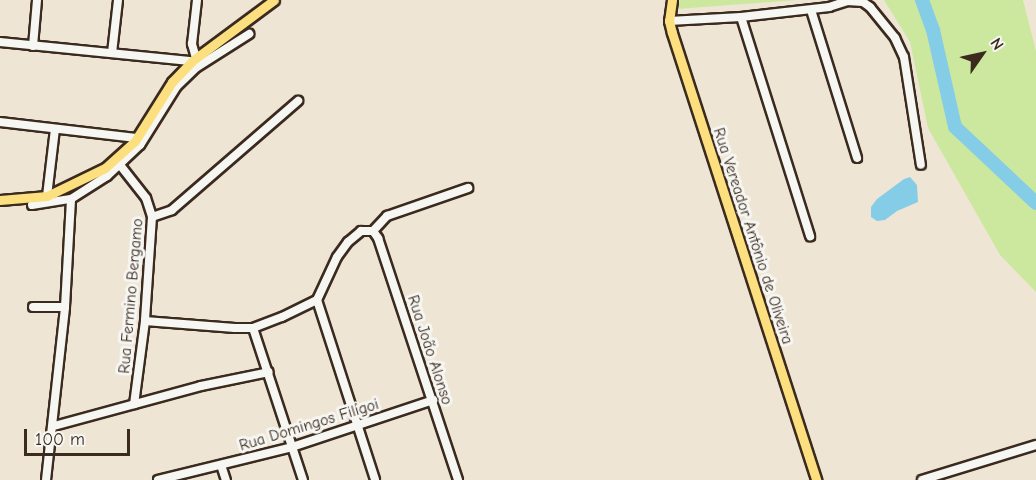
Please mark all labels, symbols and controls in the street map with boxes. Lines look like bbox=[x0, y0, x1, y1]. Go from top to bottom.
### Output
north arrow bbox=[952, 24, 1012, 84]
text: N bbox=[987, 35, 1007, 53]
street label: Rua Vereador Antônio de Oliveira bbox=[709, 125, 797, 347]
street label: Rua Fermino Bergamo bbox=[115, 218, 147, 374]
street label: Rua João Alonso bbox=[403, 293, 457, 407]
street label: Rua Domingos Filigoi bbox=[237, 395, 381, 455]
scale bar bbox=[27, 417, 134, 455]
text: 100 m bbox=[35, 429, 85, 450]

